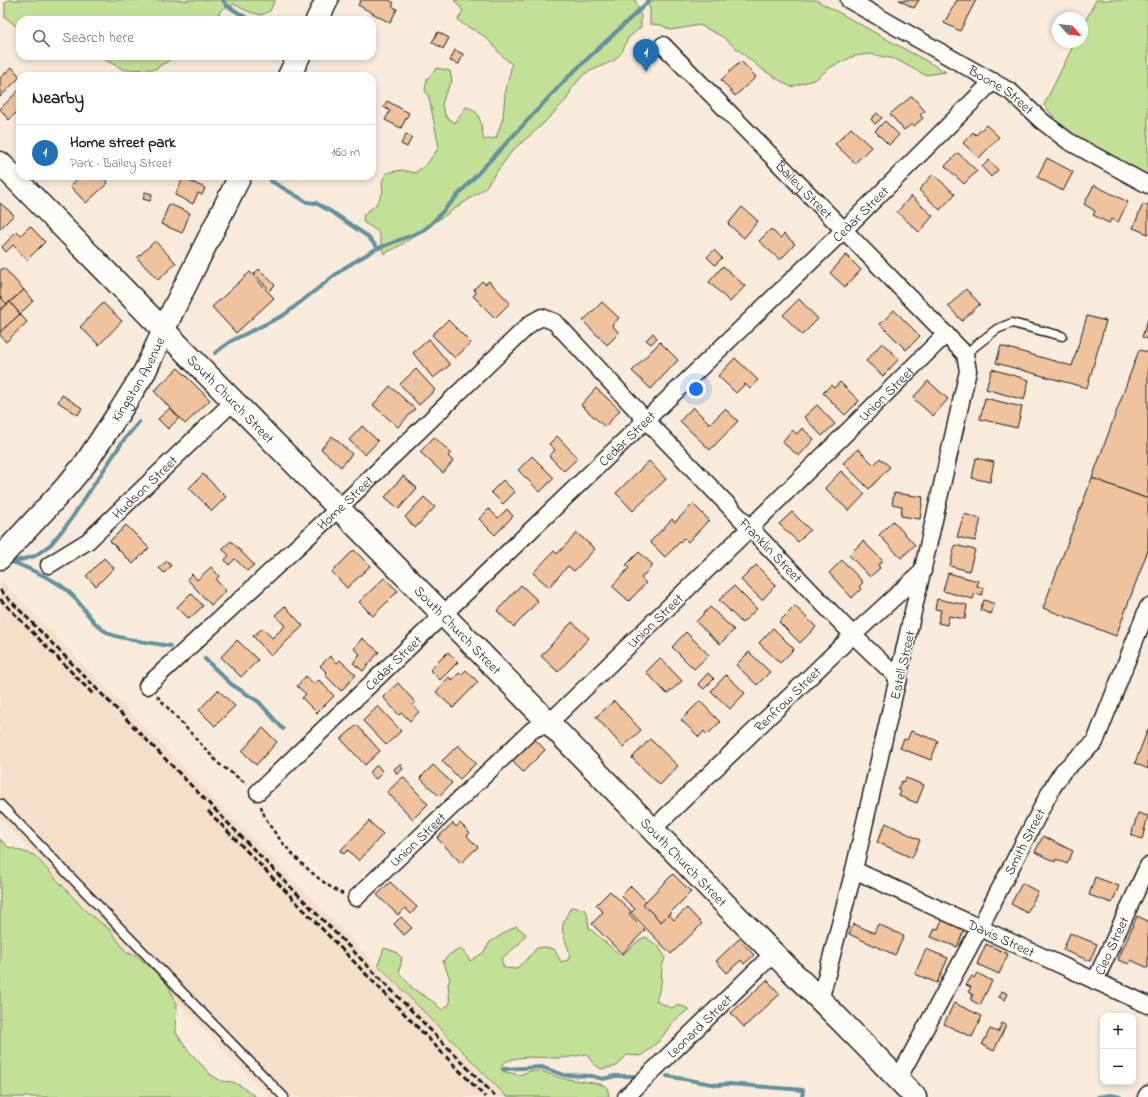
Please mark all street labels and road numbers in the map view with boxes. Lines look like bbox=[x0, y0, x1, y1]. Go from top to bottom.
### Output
street label: Boone Street bbox=[963, 60, 1038, 121]
street label: Bailey Street bbox=[769, 156, 837, 225]
street label: Cedar Street bbox=[828, 181, 895, 248]
street label: Kingston Avenue bbox=[107, 333, 171, 426]
street label: South Church Street bbox=[181, 350, 279, 449]
street label: Union Street bbox=[854, 362, 920, 427]
street label: Cedar Street bbox=[594, 406, 661, 472]
street label: Hudson Street bbox=[108, 451, 183, 525]
street label: Home Street bbox=[313, 471, 379, 536]
street label: Franklin Street bbox=[733, 513, 807, 589]
street label: South Church Street bbox=[408, 582, 506, 680]
street label: Union Street bbox=[623, 589, 689, 654]
street label: Estell Street bbox=[885, 629, 922, 702]
street label: Cedar Street bbox=[361, 631, 428, 696]
street label: Renfrow Street bbox=[750, 662, 827, 738]
street label: Smith Street bbox=[1000, 805, 1052, 879]
street label: Union Street bbox=[385, 808, 452, 873]
street label: South Church Street bbox=[635, 813, 732, 913]
street label: Cleo Street bbox=[1090, 913, 1135, 979]
street label: Davis Street bbox=[963, 914, 1038, 964]
street label: Leonard Street bbox=[663, 990, 738, 1064]

